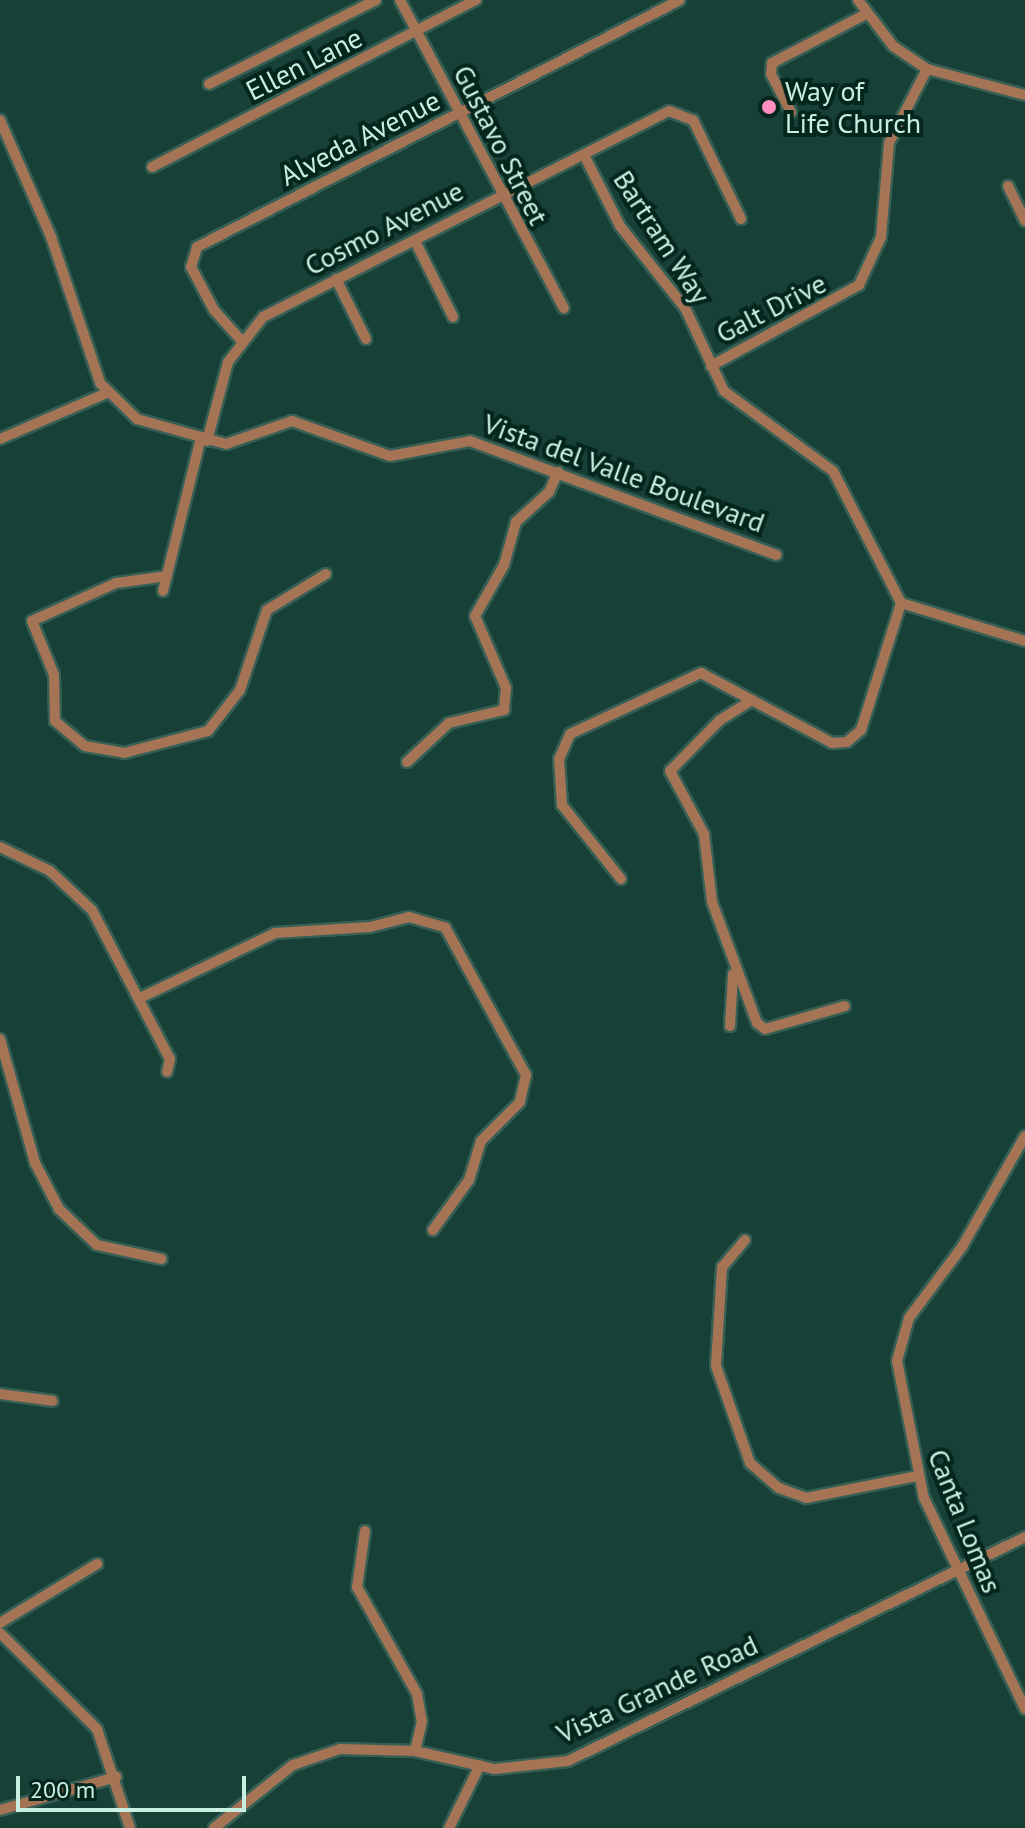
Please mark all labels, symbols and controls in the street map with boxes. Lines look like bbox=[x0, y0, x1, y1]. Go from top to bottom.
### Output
street label: Ellen Lane bbox=[240, 20, 368, 108]
street label: Gustavo Street bbox=[446, 60, 556, 230]
place label: Way of Life Church bbox=[785, 74, 921, 140]
street label: Alveda Avenue bbox=[274, 83, 446, 193]
marker: Way of Life Church bbox=[760, 98, 778, 116]
street label: Bartram Way bbox=[606, 164, 718, 310]
street label: Cosmo Avenue bbox=[299, 173, 469, 283]
street label: Galt Drive bbox=[710, 266, 832, 350]
street label: Vista del Valle Boulevard bbox=[478, 406, 770, 540]
street label: Canta Lomas bbox=[921, 1444, 1009, 1598]
street label: Vista Grande Road bbox=[551, 1628, 763, 1750]
scale bar bbox=[20, 1760, 250, 1810]
text: 200 m bbox=[30, 1774, 95, 1805]

